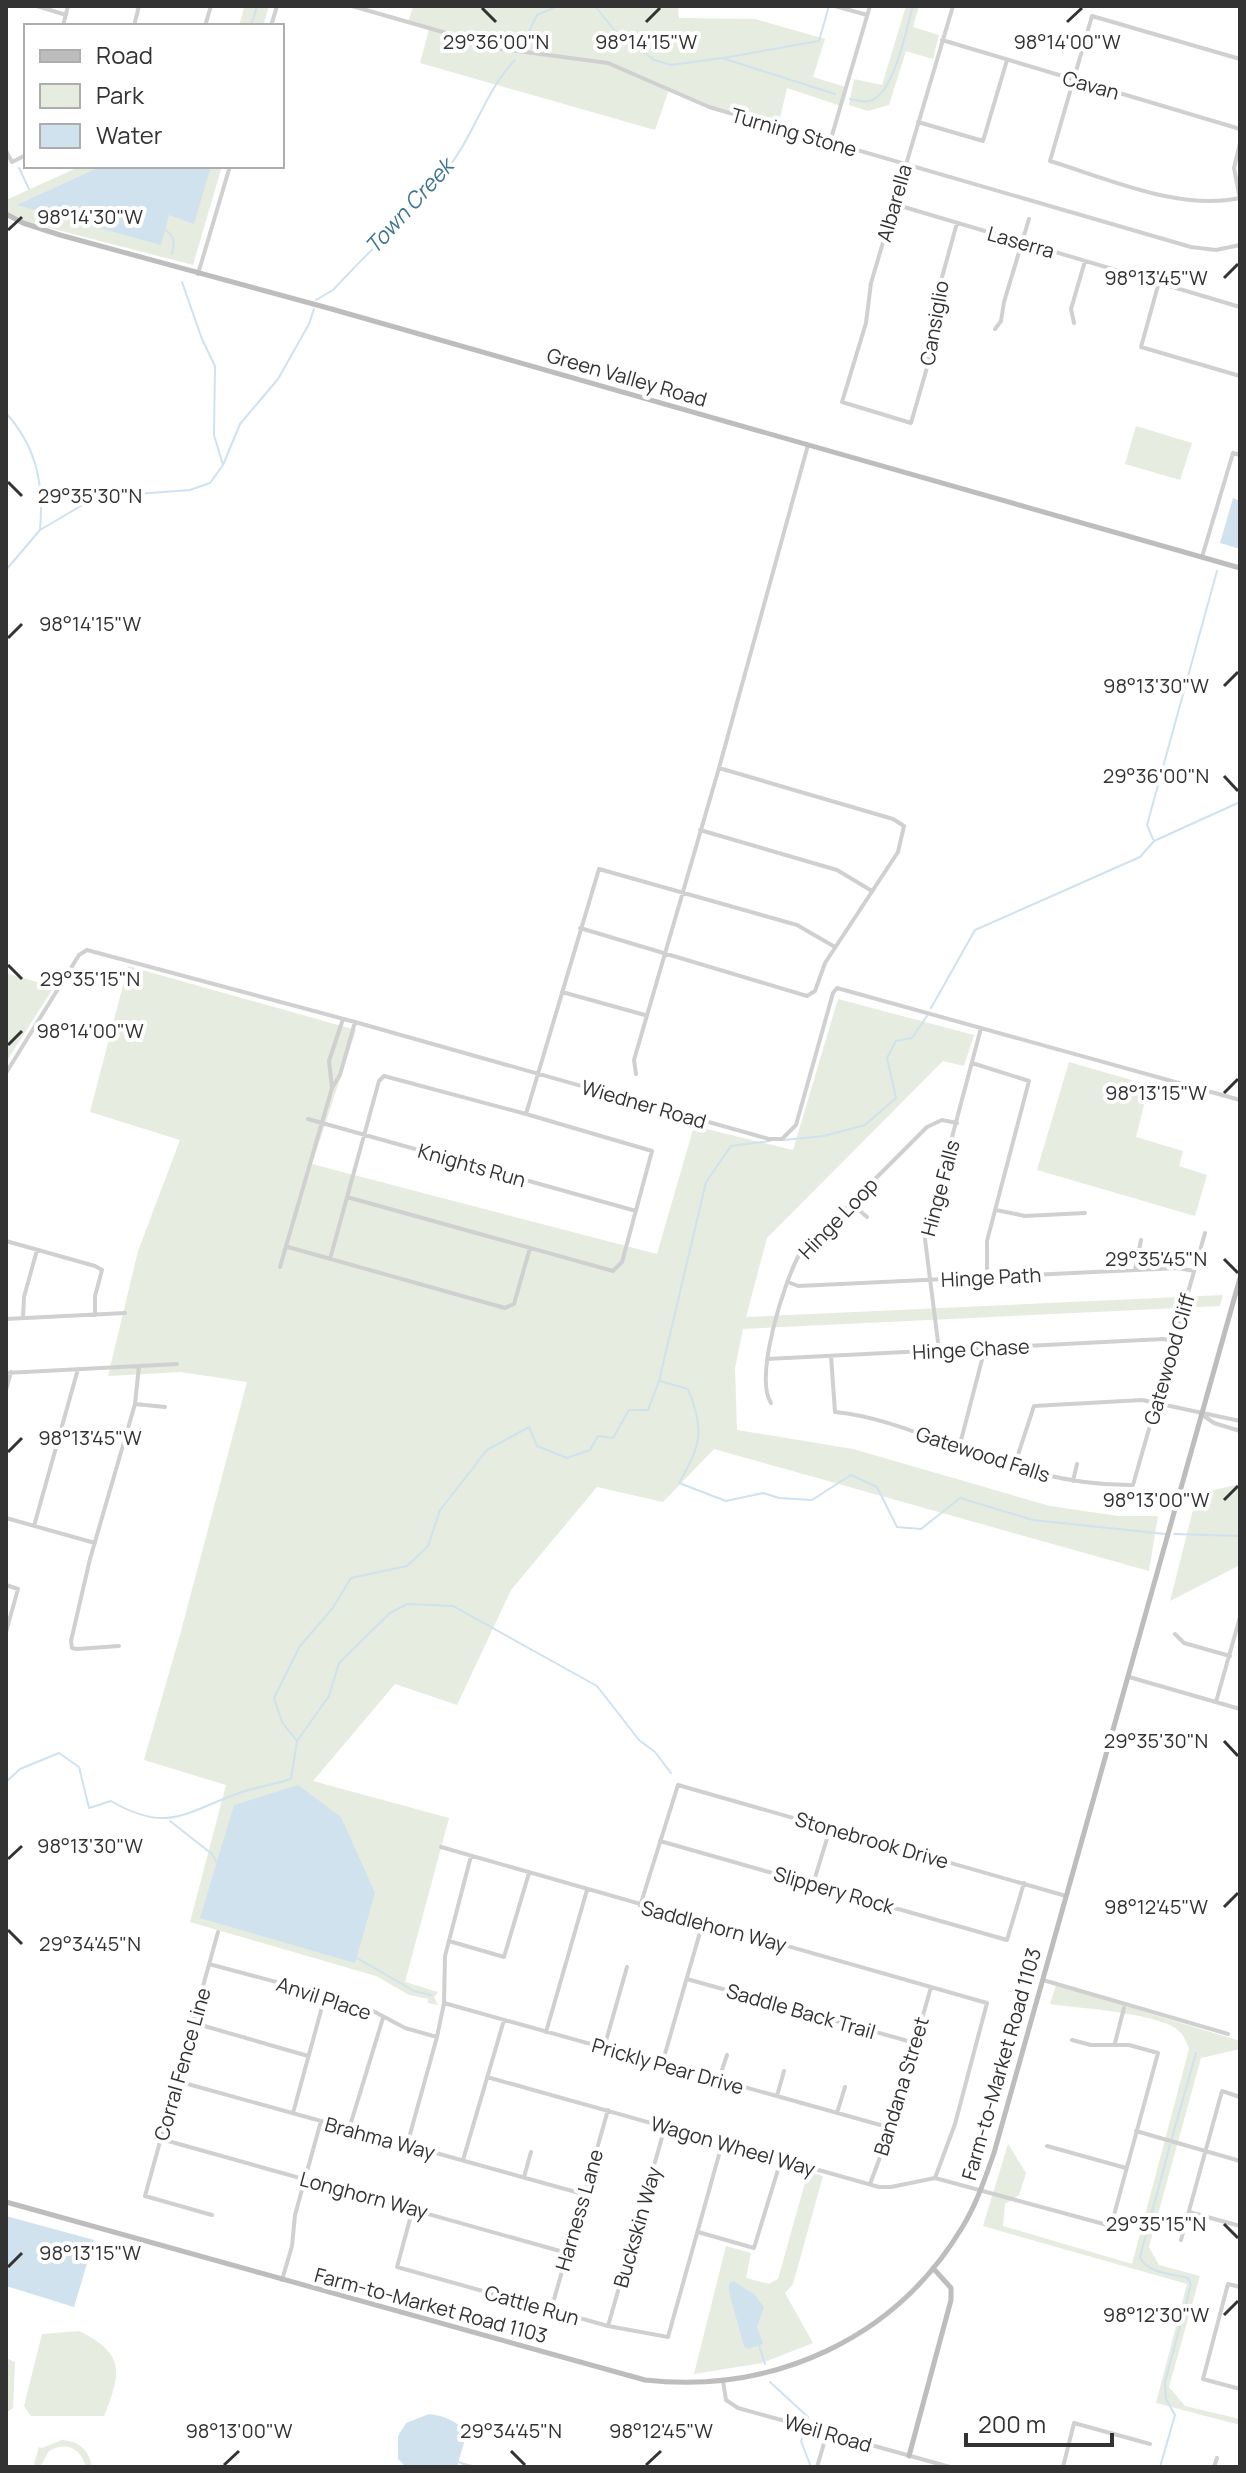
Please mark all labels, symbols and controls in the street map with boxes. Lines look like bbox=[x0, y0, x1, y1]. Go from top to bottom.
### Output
legend bbox=[24, 24, 284, 168]
text: 29°36'00"N bbox=[443, 28, 549, 55]
text: 98°14'15"W bbox=[595, 28, 697, 55]
text: 98°14'00"W bbox=[1013, 28, 1121, 55]
text: Road bbox=[96, 38, 153, 71]
street label: Cavan bbox=[1060, 64, 1122, 106]
text: Park bbox=[96, 78, 145, 111]
street label: Turning Stone bbox=[728, 101, 860, 163]
text: Water bbox=[96, 118, 163, 151]
water label: Town Creek bbox=[358, 150, 462, 260]
street label: Albarella bbox=[870, 161, 918, 245]
text: 98°14'30"W bbox=[37, 203, 143, 230]
street label: Laserra bbox=[984, 220, 1058, 264]
text: 98°13'45"W bbox=[1104, 264, 1208, 291]
street label: Cansiglio bbox=[913, 278, 955, 367]
street label: Green Valley Road bbox=[544, 341, 710, 413]
text: 29°35'30"N bbox=[38, 482, 142, 509]
text: 98°14'15"W bbox=[39, 610, 141, 637]
text: 98°13'30"W bbox=[1103, 672, 1209, 699]
text: 29°36'00"N bbox=[1103, 762, 1209, 789]
text: 29°35'15"N bbox=[40, 965, 140, 992]
text: 98°14'00"W bbox=[36, 1017, 144, 1044]
street label: Wiedner Road bbox=[578, 1073, 710, 1135]
text: 98°13'15"W bbox=[1105, 1079, 1207, 1106]
street label: Knights Run bbox=[415, 1137, 529, 1193]
street label: Hinge Falls bbox=[914, 1137, 966, 1239]
street label: Hinge Loop bbox=[792, 1171, 884, 1265]
text: 29°35'45"N bbox=[1105, 1245, 1207, 1272]
street label: Hinge Path bbox=[940, 1261, 1042, 1293]
street label: Gatewood Cliff bbox=[1137, 1289, 1201, 1428]
street label: Hinge Chase bbox=[912, 1332, 1030, 1366]
street label: Gatewood Falls bbox=[913, 1420, 1053, 1488]
text: 98°13'45"W bbox=[38, 1424, 142, 1451]
text: 98°13'00"W bbox=[1102, 1486, 1210, 1513]
text: 29°35'30"N bbox=[1104, 1727, 1208, 1754]
street label: Stonebrook Drive bbox=[792, 1805, 952, 1875]
text: 98°13'30"W bbox=[37, 1832, 143, 1859]
street label: Slippery Rock bbox=[771, 1860, 898, 1920]
text: 98°12'45"W bbox=[1104, 1893, 1208, 1920]
street label: Saddlehorn Way bbox=[638, 1894, 790, 1958]
text: 29°34'45"N bbox=[39, 1930, 141, 1957]
street label: Farm-to-Market Road 1103 bbox=[955, 1945, 1047, 2183]
street label: Anvil Place bbox=[273, 1970, 375, 2026]
street label: Saddle Back Trail bbox=[723, 1977, 879, 2045]
street label: Corral Fence Line bbox=[147, 1984, 217, 2144]
street label: Bandana Street bbox=[867, 2013, 935, 2159]
street label: Prickly Pear Drive bbox=[589, 2031, 747, 2101]
street label: Brahma Way bbox=[322, 2110, 439, 2166]
street label: Wagon Wheel Way bbox=[648, 2110, 819, 2183]
street label: Harness Lane bbox=[549, 2146, 609, 2274]
street label: Buckskin Way bbox=[607, 2163, 667, 2291]
street label: Longhorn Way bbox=[297, 2165, 431, 2225]
text: 29°35'15"N bbox=[1106, 2210, 1206, 2237]
text: 98°13'15"W bbox=[39, 2239, 141, 2266]
street label: Farm-to-Market Road 1103 bbox=[312, 2261, 550, 2349]
street label: Cattle Run bbox=[482, 2279, 582, 2331]
text: 98°12'30"W bbox=[1103, 2301, 1209, 2328]
scale bar bbox=[966, 2397, 1112, 2447]
text: 200 m bbox=[978, 2407, 1046, 2440]
street label: Weil Road bbox=[781, 2408, 875, 2458]
text: 98°13'00"W bbox=[185, 2417, 293, 2444]
text: 29°34'45"N bbox=[460, 2417, 562, 2444]
text: 98°12'45"W bbox=[609, 2417, 713, 2444]

